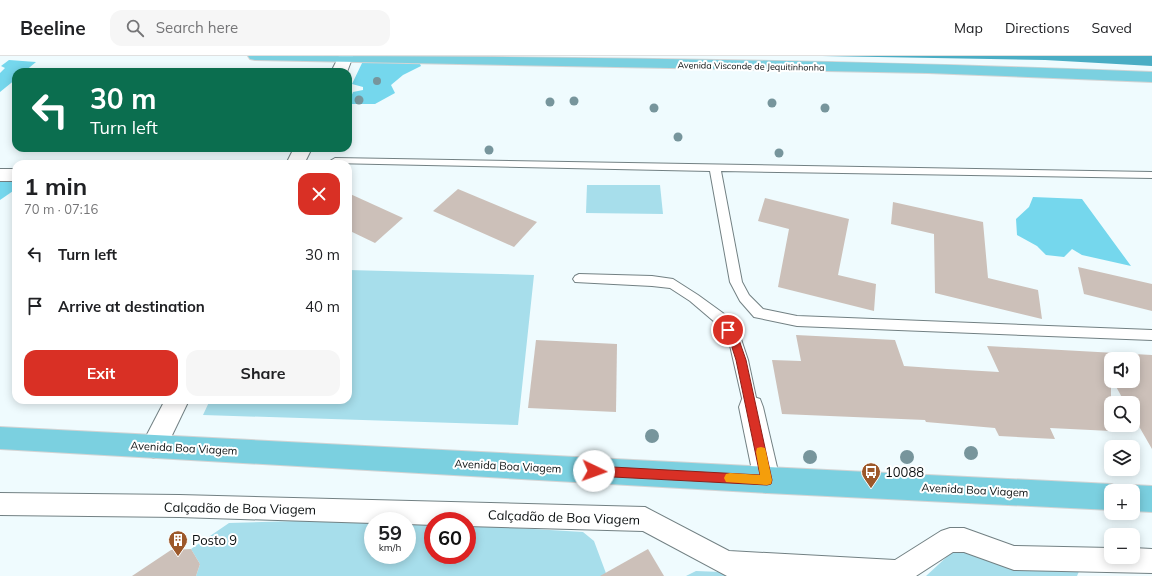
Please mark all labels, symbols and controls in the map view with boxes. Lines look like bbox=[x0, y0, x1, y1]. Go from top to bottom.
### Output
search box bbox=[110, 10, 390, 46]
text: Beeline bbox=[20, 16, 86, 40]
icon: search bbox=[124, 17, 146, 39]
text: Search here bbox=[156, 18, 238, 37]
text: Map bbox=[954, 19, 983, 37]
text: Directions bbox=[1005, 19, 1070, 37]
text: Saved bbox=[1092, 19, 1132, 37]
street label: Avenida Visconde de Jequitinhonha bbox=[677, 59, 825, 73]
text: 30 m bbox=[90, 81, 156, 116]
icon: left bbox=[24, 84, 76, 136]
text: Turn left bbox=[90, 116, 158, 139]
text: 1 min bbox=[24, 171, 87, 201]
button: close bbox=[298, 173, 340, 215]
text: 70 m · 07:16 bbox=[24, 201, 98, 217]
icon: left bbox=[24, 243, 46, 265]
text: Turn left bbox=[58, 245, 117, 264]
text: 30 m bbox=[305, 245, 340, 264]
icon: arrive bbox=[24, 295, 46, 317]
text: Arrive at destination bbox=[58, 297, 205, 316]
text: 40 m bbox=[305, 297, 340, 316]
pin bbox=[711, 313, 745, 347]
icon: arrive bbox=[717, 319, 739, 341]
button: Exit bbox=[24, 350, 178, 396]
button: Share bbox=[186, 350, 340, 396]
map controls bbox=[1104, 352, 1140, 564]
button: sound bbox=[1104, 352, 1140, 388]
button: search bbox=[1104, 396, 1140, 432]
street label: Avenida Boa Viagem bbox=[130, 438, 238, 458]
button: layers bbox=[1104, 440, 1140, 476]
position arrow bbox=[573, 450, 615, 492]
street label: Avenida Boa Viagem bbox=[454, 456, 562, 476]
bus stop icon: 10088 bbox=[860, 461, 882, 489]
place label: 10088 bbox=[885, 464, 924, 480]
street label: Avenida Boa Viagem bbox=[921, 480, 1029, 500]
button: + bbox=[1104, 484, 1140, 520]
street label: Calçadão de Boa Viagem bbox=[164, 499, 316, 517]
street label: Calçadão de Boa Viagem bbox=[488, 506, 640, 528]
speed limit sign: 60 bbox=[424, 512, 476, 564]
text: 59 bbox=[378, 520, 402, 545]
button: − bbox=[1104, 528, 1140, 564]
building icon: Posto 9 bbox=[167, 529, 189, 557]
place label: Posto 9 bbox=[192, 532, 237, 548]
text: km/h bbox=[379, 541, 401, 554]

